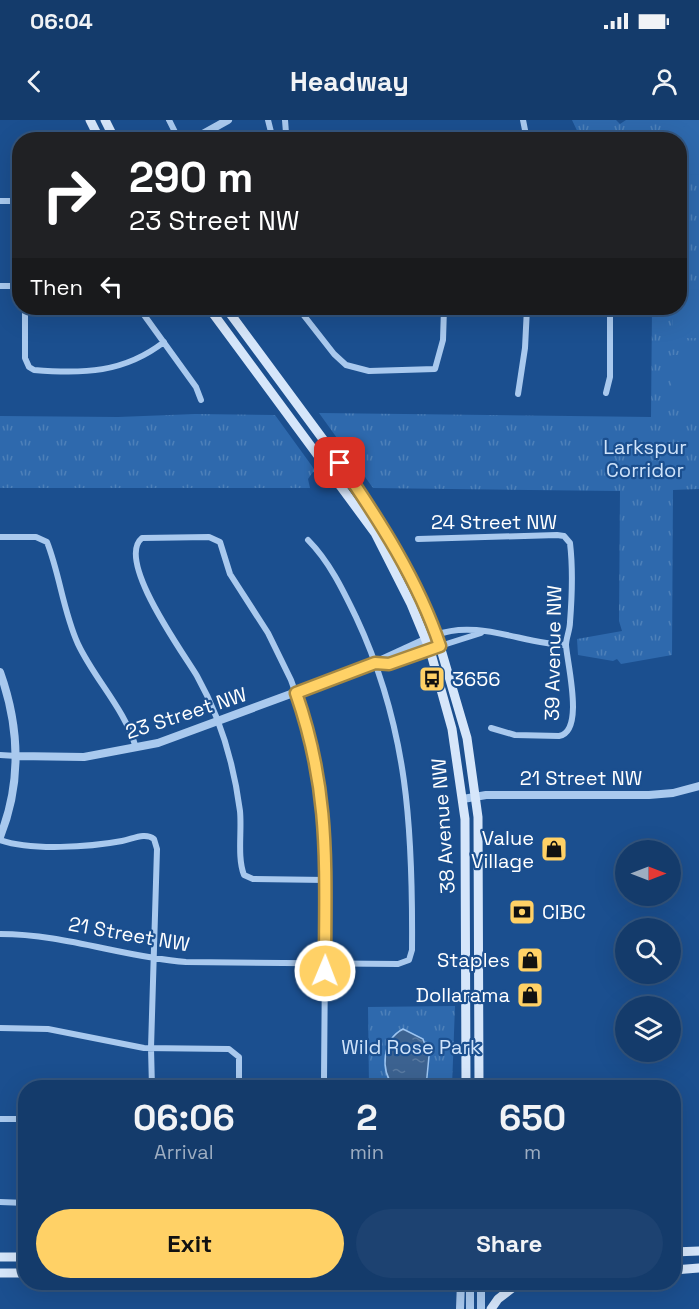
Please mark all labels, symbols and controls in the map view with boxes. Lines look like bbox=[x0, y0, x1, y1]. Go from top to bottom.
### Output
text: 06:04 bbox=[30, 7, 93, 35]
text: Headway bbox=[290, 64, 409, 99]
icon: back bbox=[18, 65, 51, 98]
icon: person bbox=[648, 65, 681, 98]
text: 290 m bbox=[129, 151, 254, 204]
icon: right bbox=[30, 156, 108, 234]
text: 23 Street NW bbox=[129, 203, 299, 238]
icon: left bbox=[95, 270, 128, 303]
text: Then bbox=[30, 273, 83, 301]
park label: Larkspur Corridor bbox=[603, 434, 687, 483]
pin bbox=[314, 437, 365, 488]
icon: arrive bbox=[323, 446, 356, 479]
street label: 24 Street NW bbox=[431, 509, 557, 535]
street label: 39 Avenue NW bbox=[539, 585, 567, 721]
bus stop icon: 3656 bbox=[417, 664, 447, 694]
place label: 3656 bbox=[452, 666, 501, 692]
street label: 23 Street NW bbox=[122, 681, 250, 745]
street label: 38 Avenue NW bbox=[425, 757, 461, 895]
street label: 21 Street NW bbox=[520, 765, 642, 791]
place label: Value Village bbox=[471, 825, 534, 874]
shop icon: Value Village bbox=[539, 834, 569, 864]
north arrow bbox=[615, 840, 681, 906]
map controls bbox=[615, 840, 681, 1062]
bank icon: CIBC bbox=[507, 897, 537, 927]
place label: CIBC bbox=[542, 899, 586, 925]
street label: 21 Street NW bbox=[66, 911, 192, 957]
button: search bbox=[615, 918, 681, 984]
position arrow bbox=[293, 939, 357, 1003]
shop icon: Staples bbox=[515, 945, 545, 975]
place label: Staples bbox=[437, 947, 510, 973]
shop icon: Dollarama bbox=[515, 980, 545, 1010]
place label: Dollarama bbox=[416, 982, 510, 1008]
button: layers bbox=[615, 996, 681, 1062]
park label: Wild Rose Park bbox=[341, 1034, 481, 1060]
text: 06:06 bbox=[133, 1095, 235, 1141]
text: 2 bbox=[356, 1095, 378, 1141]
text: 650 bbox=[499, 1095, 566, 1141]
text: Arrival bbox=[154, 1139, 214, 1165]
text: min bbox=[350, 1139, 384, 1165]
text: m bbox=[524, 1139, 541, 1165]
button: Exit bbox=[36, 1209, 344, 1278]
button: Share bbox=[356, 1209, 663, 1278]

